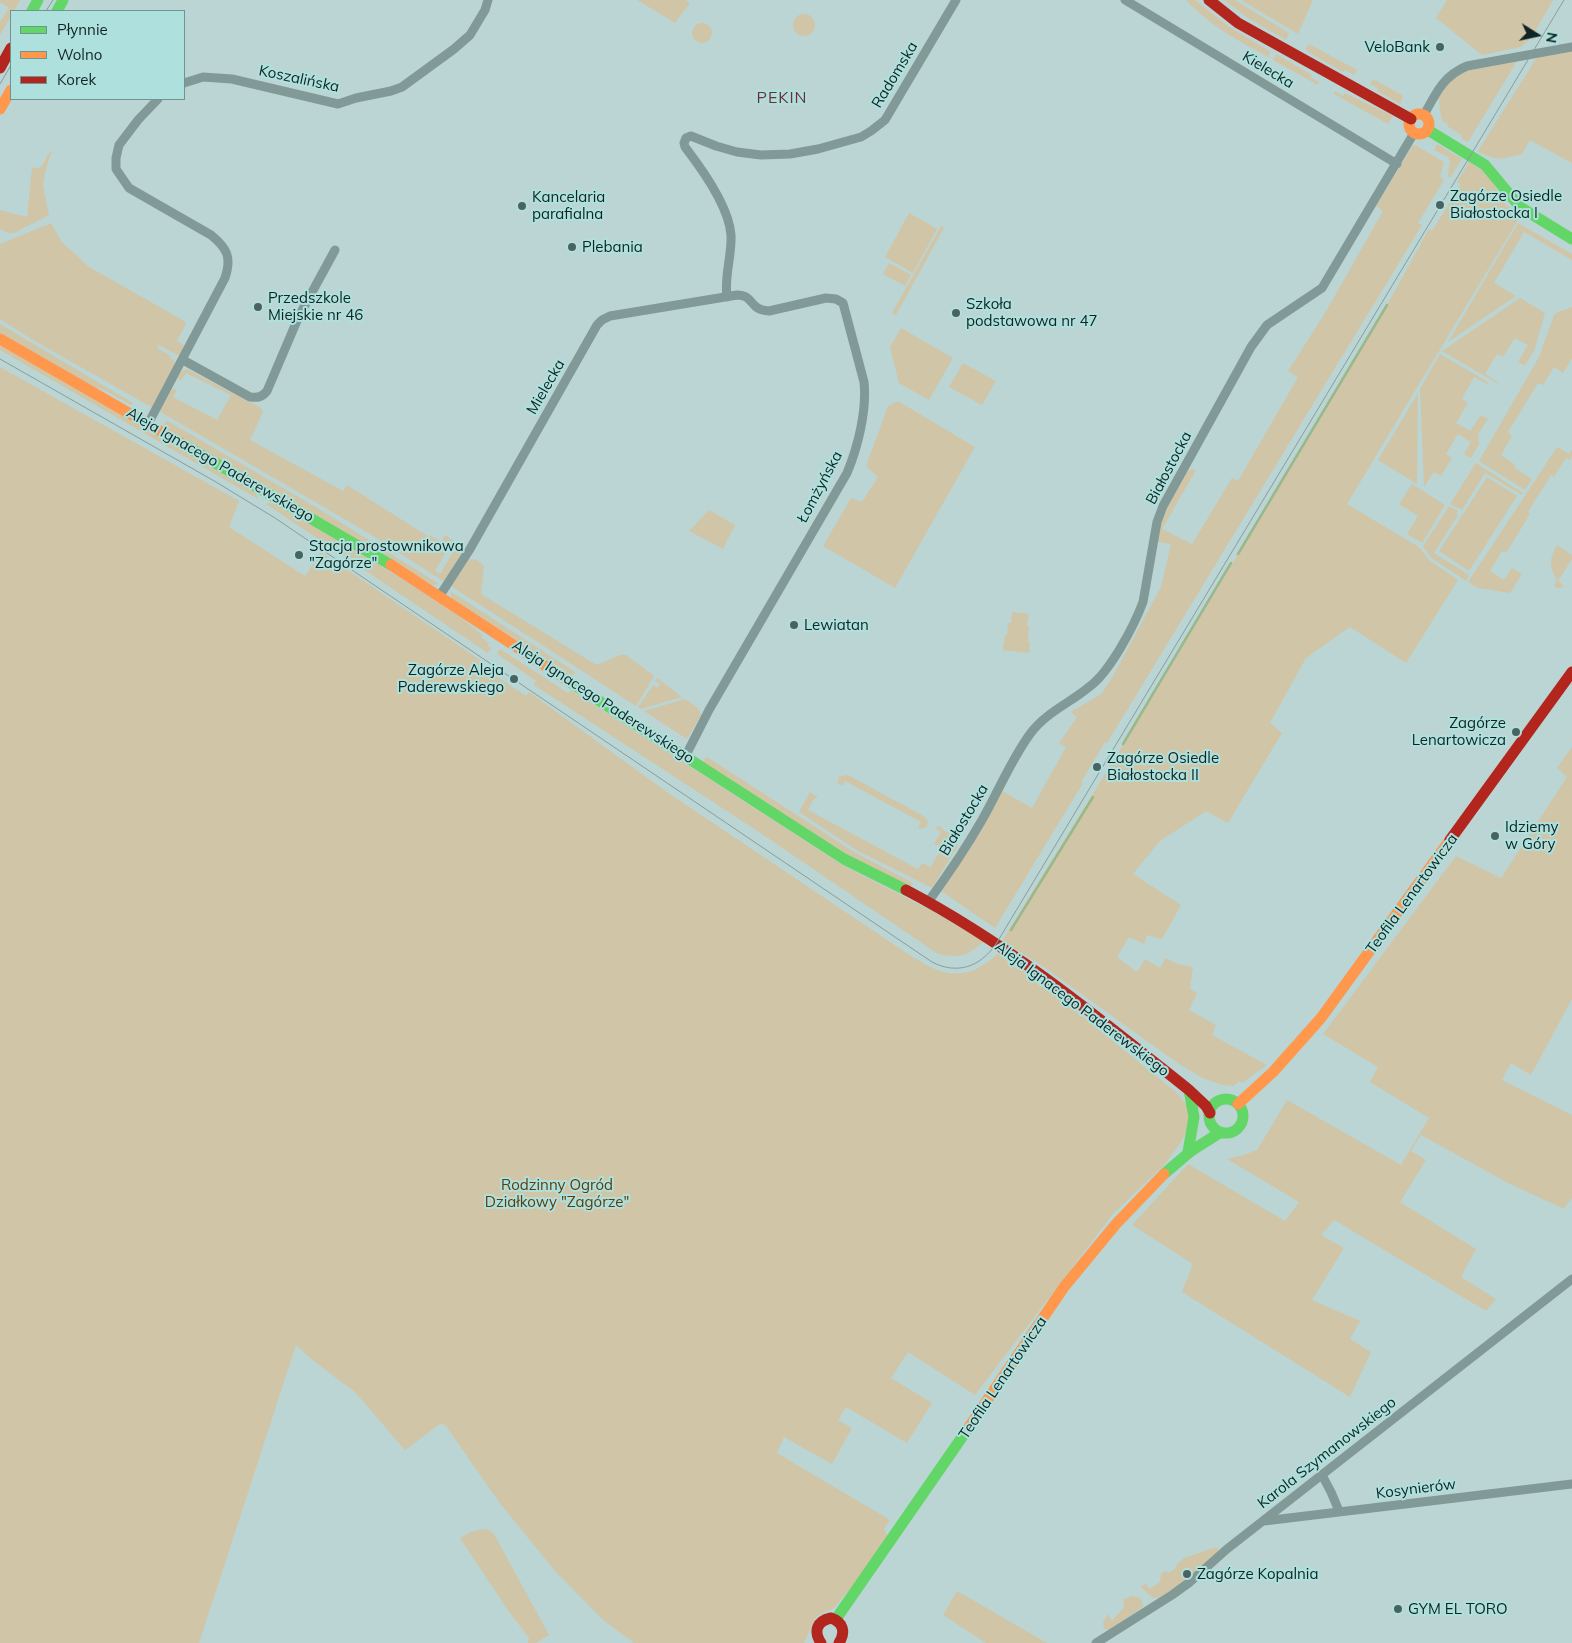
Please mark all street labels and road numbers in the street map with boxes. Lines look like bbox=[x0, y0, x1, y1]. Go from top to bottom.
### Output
street label: Radomska bbox=[868, 39, 922, 111]
street label: Kielecka bbox=[1239, 48, 1297, 92]
street label: Koszalińska bbox=[257, 62, 341, 96]
street label: Mielecka bbox=[523, 356, 569, 418]
street label: Aleja Ignacego Paderewskiego bbox=[123, 404, 317, 526]
street label: Białostocka bbox=[1142, 428, 1196, 508]
street label: Łomżyńska bbox=[794, 448, 846, 526]
street label: Aleja Ignacego Paderewskiego bbox=[509, 636, 697, 768]
street label: Białostocka bbox=[936, 781, 992, 859]
street label: Teofila Lenartowicza bbox=[1362, 830, 1462, 958]
street label: Aleja Ignacego Paderewskiego bbox=[991, 938, 1173, 1080]
street label: Teofila Lenartowicza bbox=[955, 1313, 1051, 1443]
street label: Karola Szymanowskiego bbox=[1254, 1393, 1400, 1513]
street label: Kosynierów bbox=[1375, 1475, 1457, 1503]

